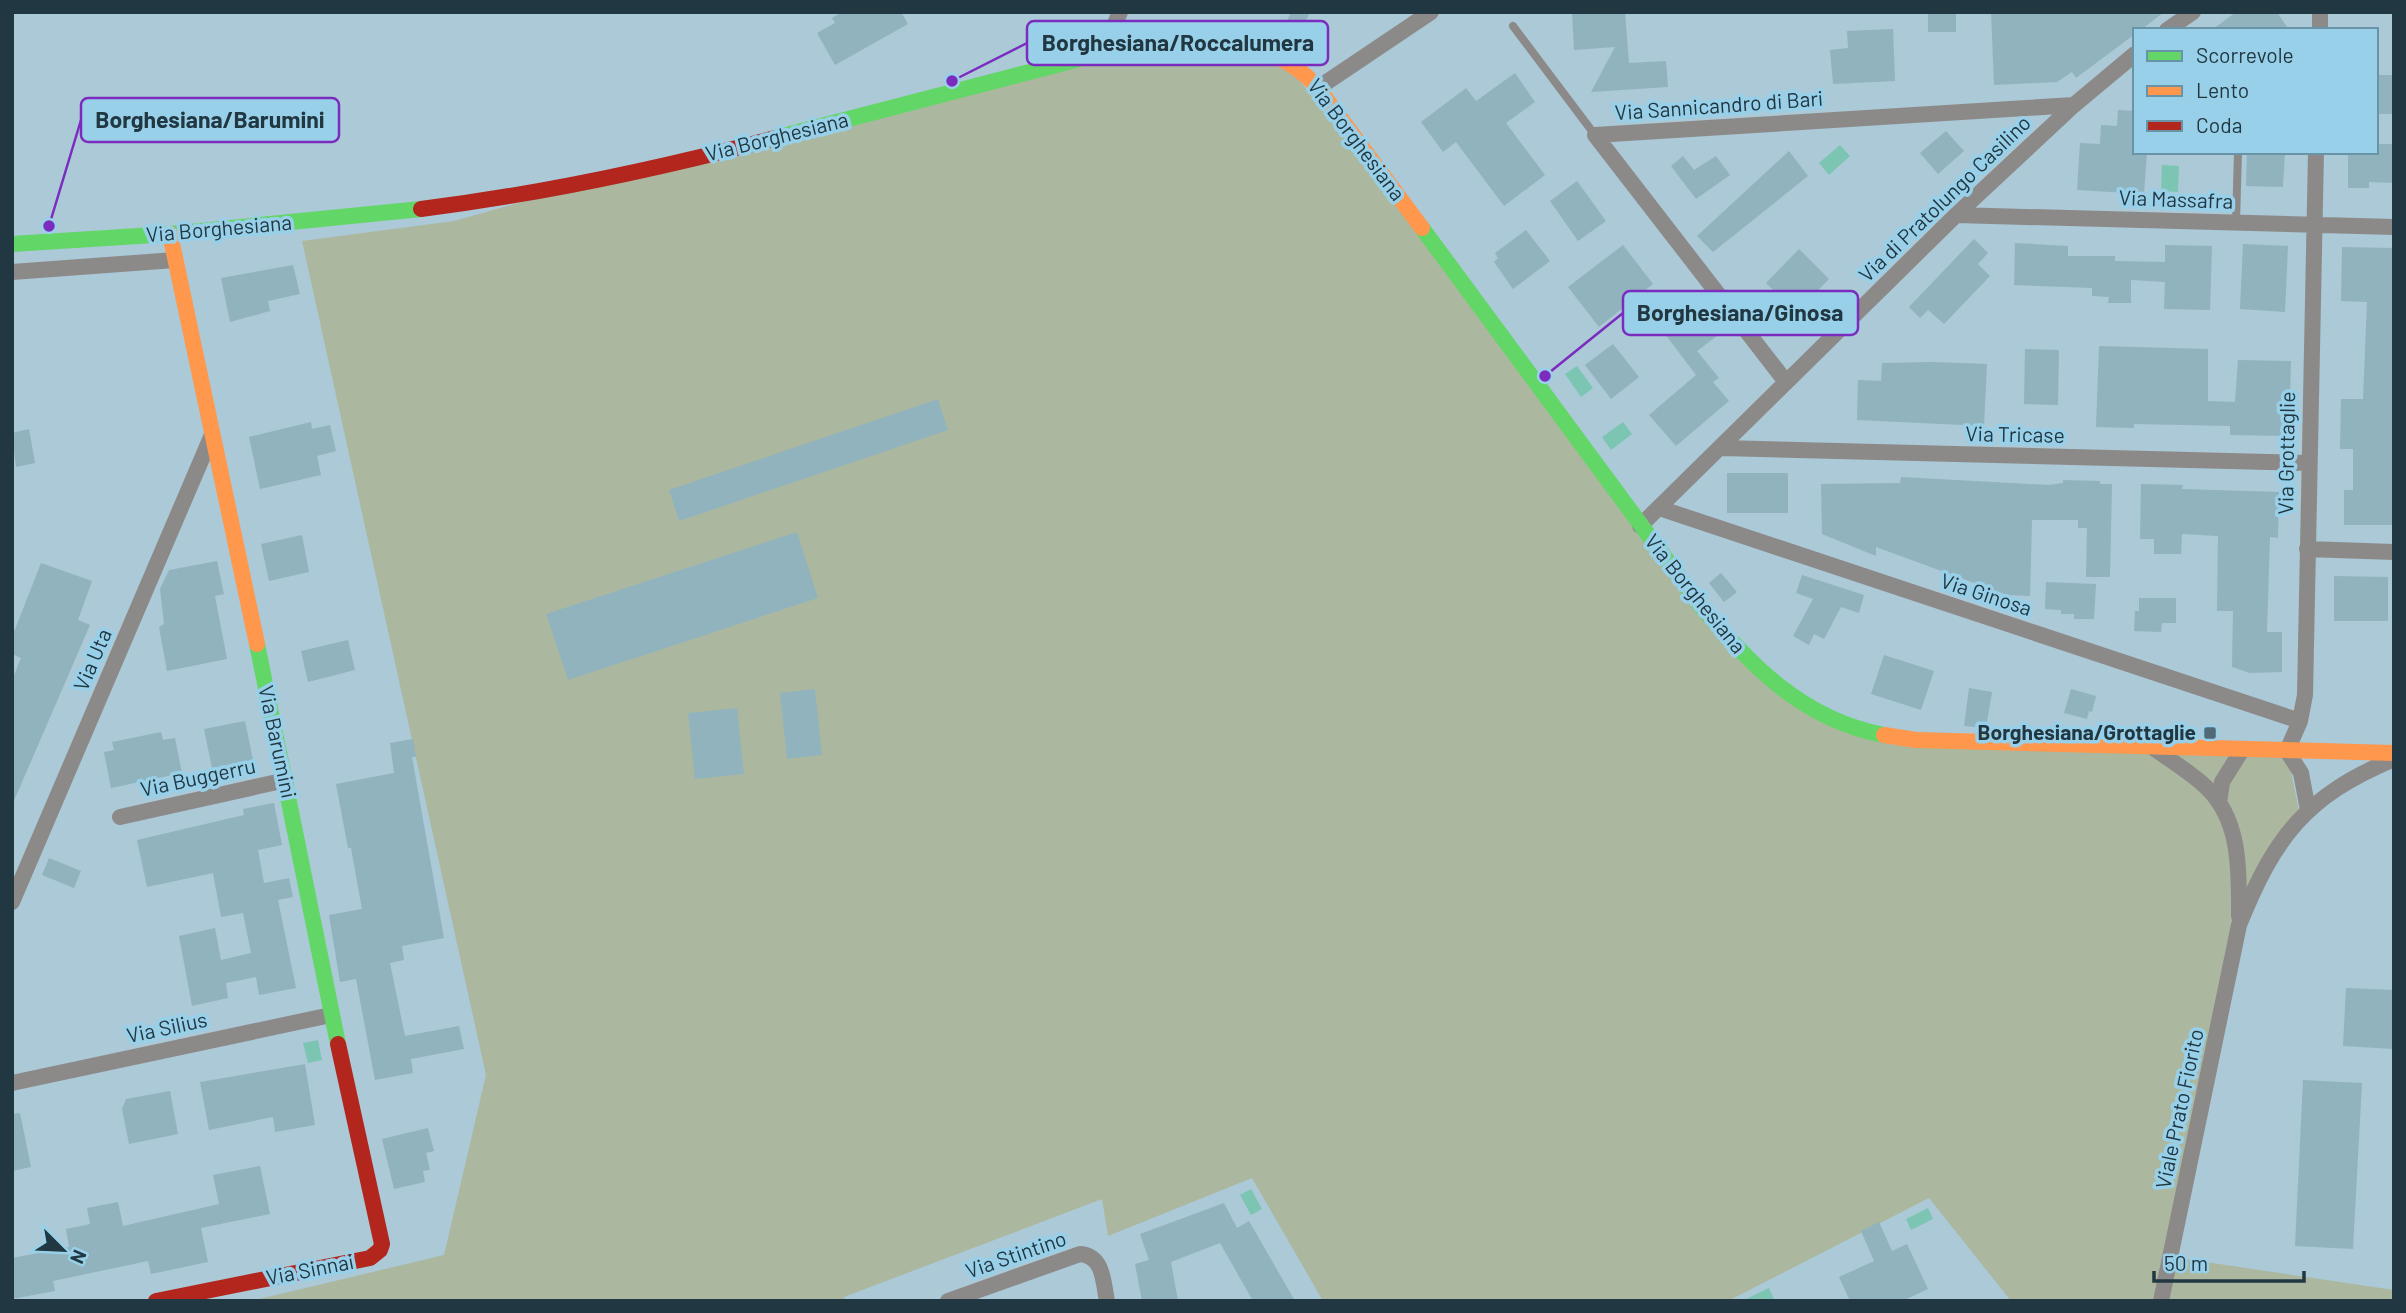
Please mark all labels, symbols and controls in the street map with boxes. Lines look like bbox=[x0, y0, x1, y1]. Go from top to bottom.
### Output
callout: Borghesiana/Roccalumera bbox=[1027, 21, 1328, 65]
text: Borghesiana/Roccalumera bbox=[1042, 28, 1314, 56]
legend bbox=[2133, 28, 2378, 154]
text: Scorrevole bbox=[2196, 42, 2294, 67]
street label: Via Borghesiana bbox=[1303, 73, 1411, 205]
text: Lento bbox=[2196, 77, 2249, 102]
street label: Via Sannicandro di Bari bbox=[1614, 85, 1824, 124]
callout: Borghesiana/Barumini bbox=[81, 98, 339, 142]
text: Borghesiana/Barumini bbox=[95, 105, 325, 133]
street label: Via Borghesiana bbox=[703, 106, 851, 165]
street label: Via di Pratolungo Casilino bbox=[1853, 109, 2035, 286]
text: Coda bbox=[2196, 112, 2242, 137]
street label: Via Massafra bbox=[2118, 184, 2234, 213]
street label: Via Borghesiana bbox=[145, 209, 293, 246]
callout: Borghesiana/Ginosa bbox=[1623, 291, 1858, 335]
text: Borghesiana/Ginosa bbox=[1637, 298, 1843, 326]
street label: Via Grottaglie bbox=[2272, 391, 2299, 515]
street label: Via Tricase bbox=[1965, 420, 2065, 447]
street label: Via Borghesiana bbox=[1640, 528, 1752, 658]
street label: Via Ginosa bbox=[1938, 567, 2035, 620]
street label: Via Uta bbox=[67, 625, 116, 694]
street label: Via Barumini bbox=[254, 683, 303, 800]
place label: Borghesiana/Grottaglie bbox=[1978, 719, 2196, 744]
marker: Borghesiana/Grottaglie bbox=[2202, 725, 2218, 741]
street label: Via Buggerru bbox=[138, 752, 258, 801]
street label: Via Silius bbox=[124, 1006, 209, 1047]
street label: Viale Prato Fiorito bbox=[2149, 1026, 2208, 1191]
north arrow bbox=[28, 1215, 98, 1285]
street label: Via Stintino bbox=[962, 1225, 1069, 1282]
scale bar bbox=[2154, 1240, 2304, 1284]
text: N bbox=[66, 1247, 92, 1268]
street label: Via Sinnai bbox=[264, 1248, 356, 1289]
text: 50 m bbox=[2164, 1250, 2208, 1275]

